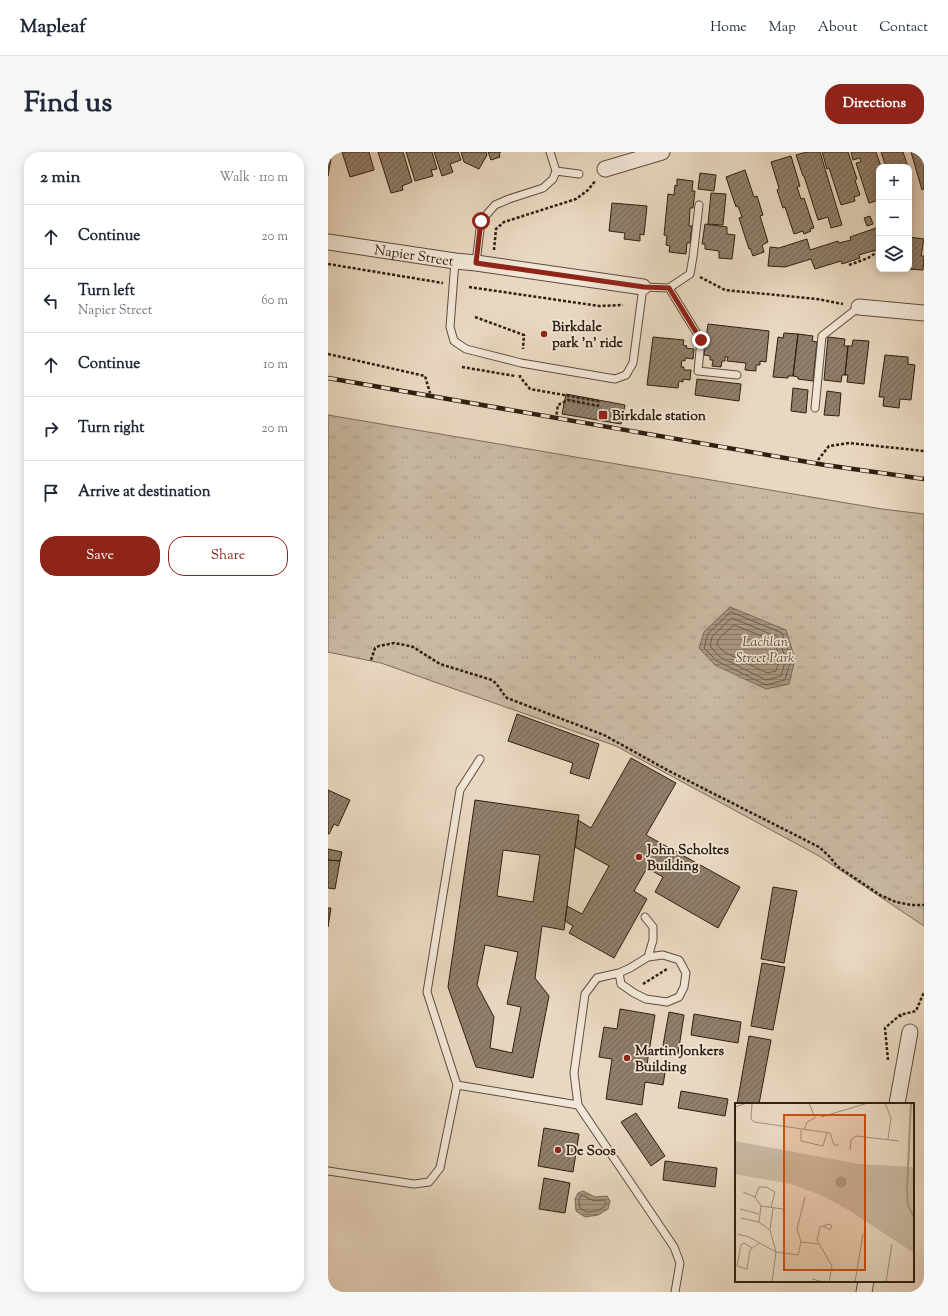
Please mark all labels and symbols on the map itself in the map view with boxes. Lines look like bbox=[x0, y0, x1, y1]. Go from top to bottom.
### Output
route start bbox=[472, 212, 490, 230]
street label: Napier Street bbox=[373, 241, 455, 273]
place label: Birkdale park 'n' ride bbox=[552, 318, 624, 354]
marker: Birkdale park 'n' ride bbox=[539, 329, 549, 339]
route end bbox=[692, 331, 710, 349]
place label: Birkdale station bbox=[612, 407, 707, 427]
marker: Birkdale station bbox=[597, 409, 609, 421]
park label: Lachlan Street Park bbox=[736, 633, 795, 669]
place label: John Scholtes Building bbox=[646, 841, 729, 877]
marker: John Scholtes Building bbox=[634, 852, 644, 862]
place label: Martin Jonkers Building bbox=[635, 1042, 725, 1078]
marker: Martin Jonkers Building bbox=[622, 1053, 632, 1063]
inset map bbox=[735, 1103, 914, 1282]
place label: De Soos bbox=[566, 1142, 616, 1162]
marker: De Soos bbox=[553, 1145, 563, 1155]

